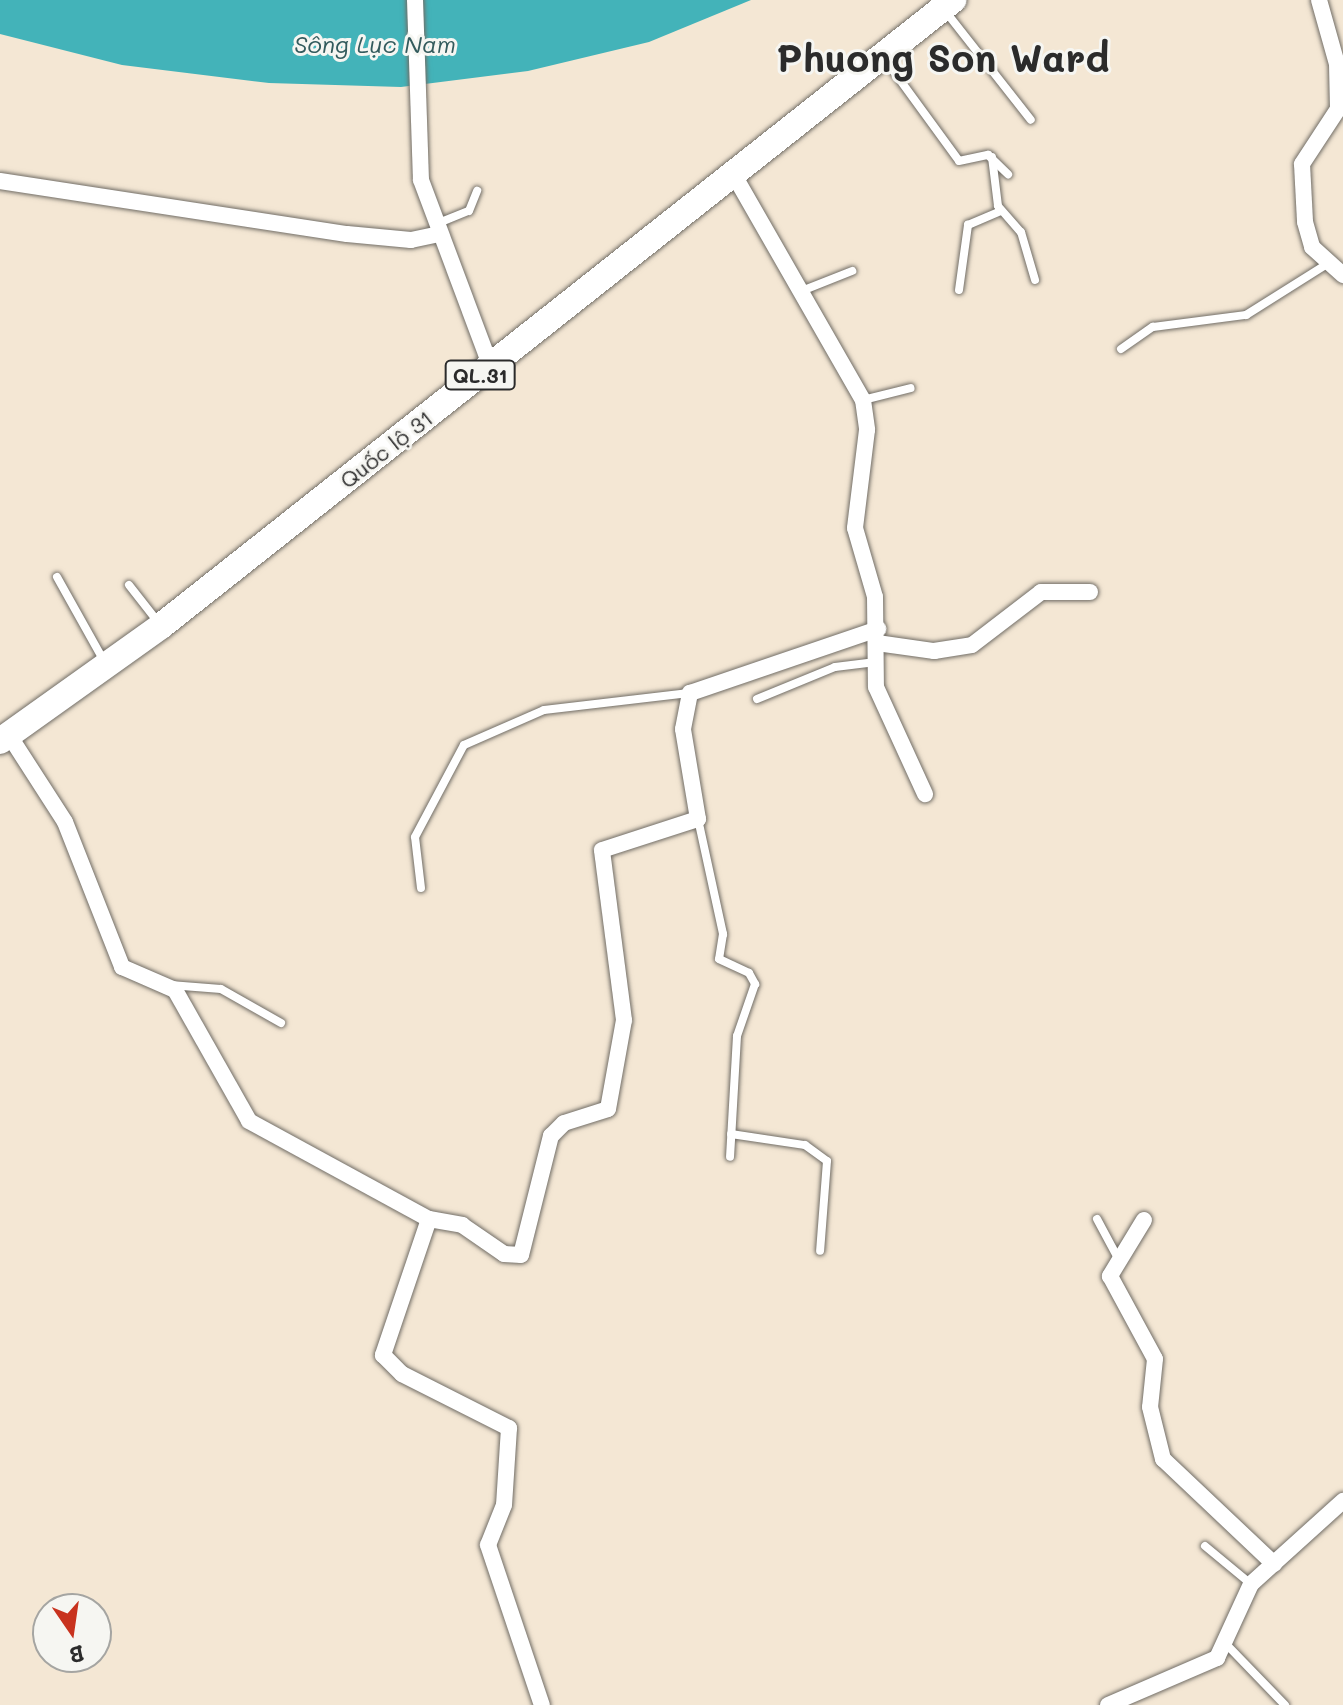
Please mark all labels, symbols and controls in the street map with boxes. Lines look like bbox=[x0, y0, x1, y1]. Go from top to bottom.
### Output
water label: Sông Lục Nam bbox=[294, 30, 456, 58]
district label: Phuong Son Ward bbox=[777, 35, 1109, 81]
road number: QL.31 bbox=[444, 359, 516, 391]
street label: Quốc lộ 31 bbox=[334, 405, 438, 493]
north arrow bbox=[32, 1593, 112, 1673]
text: B bbox=[67, 1639, 88, 1671]

